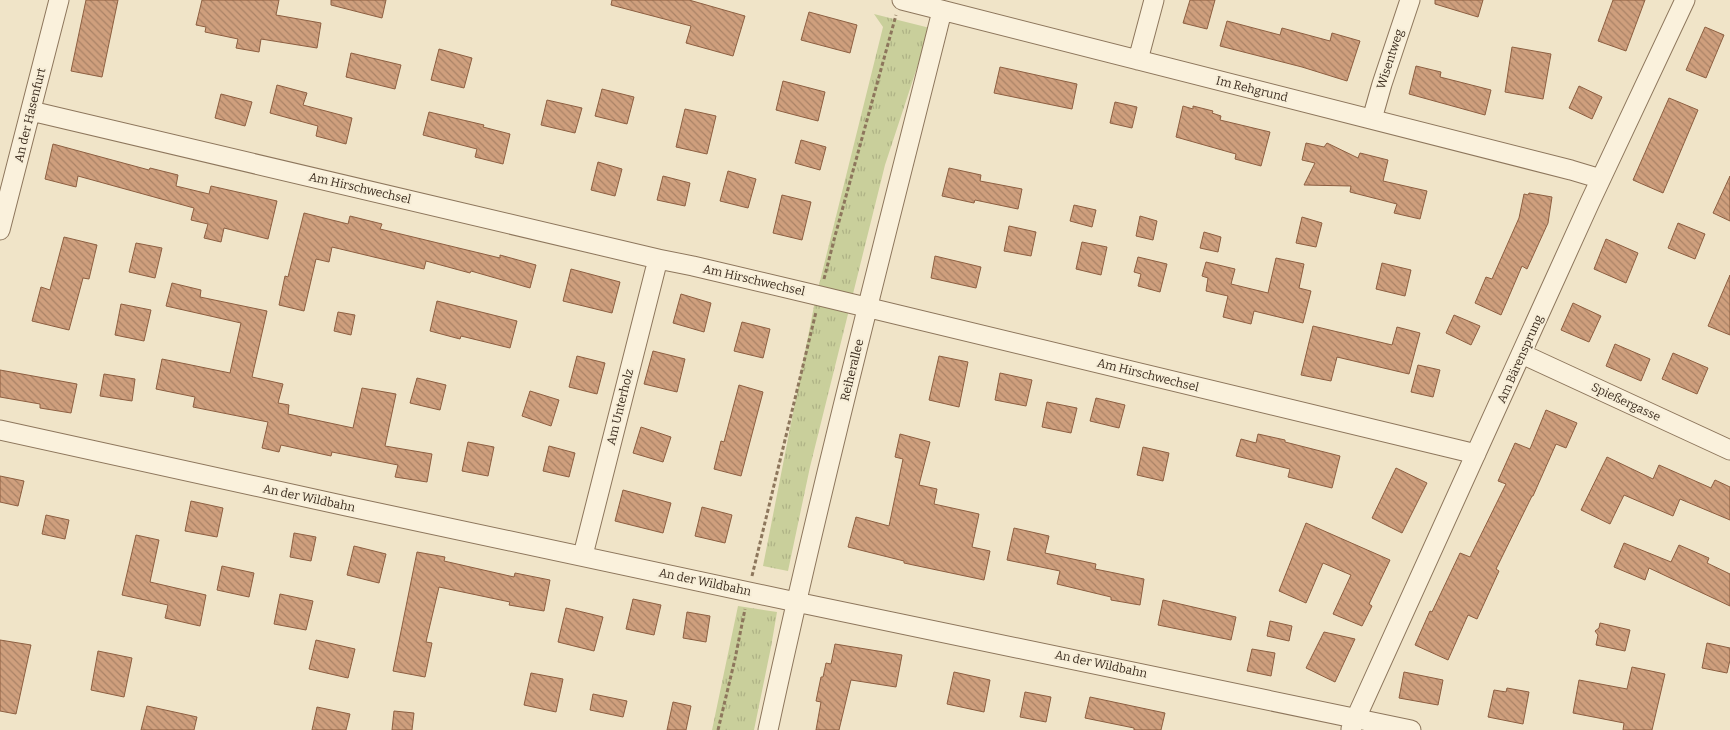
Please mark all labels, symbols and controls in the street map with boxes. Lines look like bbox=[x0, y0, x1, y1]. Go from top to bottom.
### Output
street label: Wisentweg bbox=[1374, 27, 1406, 91]
street label: An der Hasenfurt bbox=[12, 66, 49, 164]
street label: Im Rehgrund bbox=[1215, 73, 1289, 105]
street label: Am Hirschwechsel bbox=[308, 169, 413, 207]
street label: Am Hirschwechsel bbox=[702, 261, 807, 299]
street label: Am Bärensprung bbox=[1494, 312, 1546, 405]
street label: Reiherallee bbox=[838, 338, 866, 402]
street label: Am Hirschwechsel bbox=[1096, 356, 1201, 395]
street label: Am Unterholz bbox=[604, 367, 636, 447]
street label: Spießergasse bbox=[1589, 380, 1663, 424]
street label: An der Wildbahn bbox=[262, 481, 357, 515]
street label: An der Wildbahn bbox=[658, 565, 753, 599]
street label: An der Wildbahn bbox=[1054, 647, 1149, 681]

